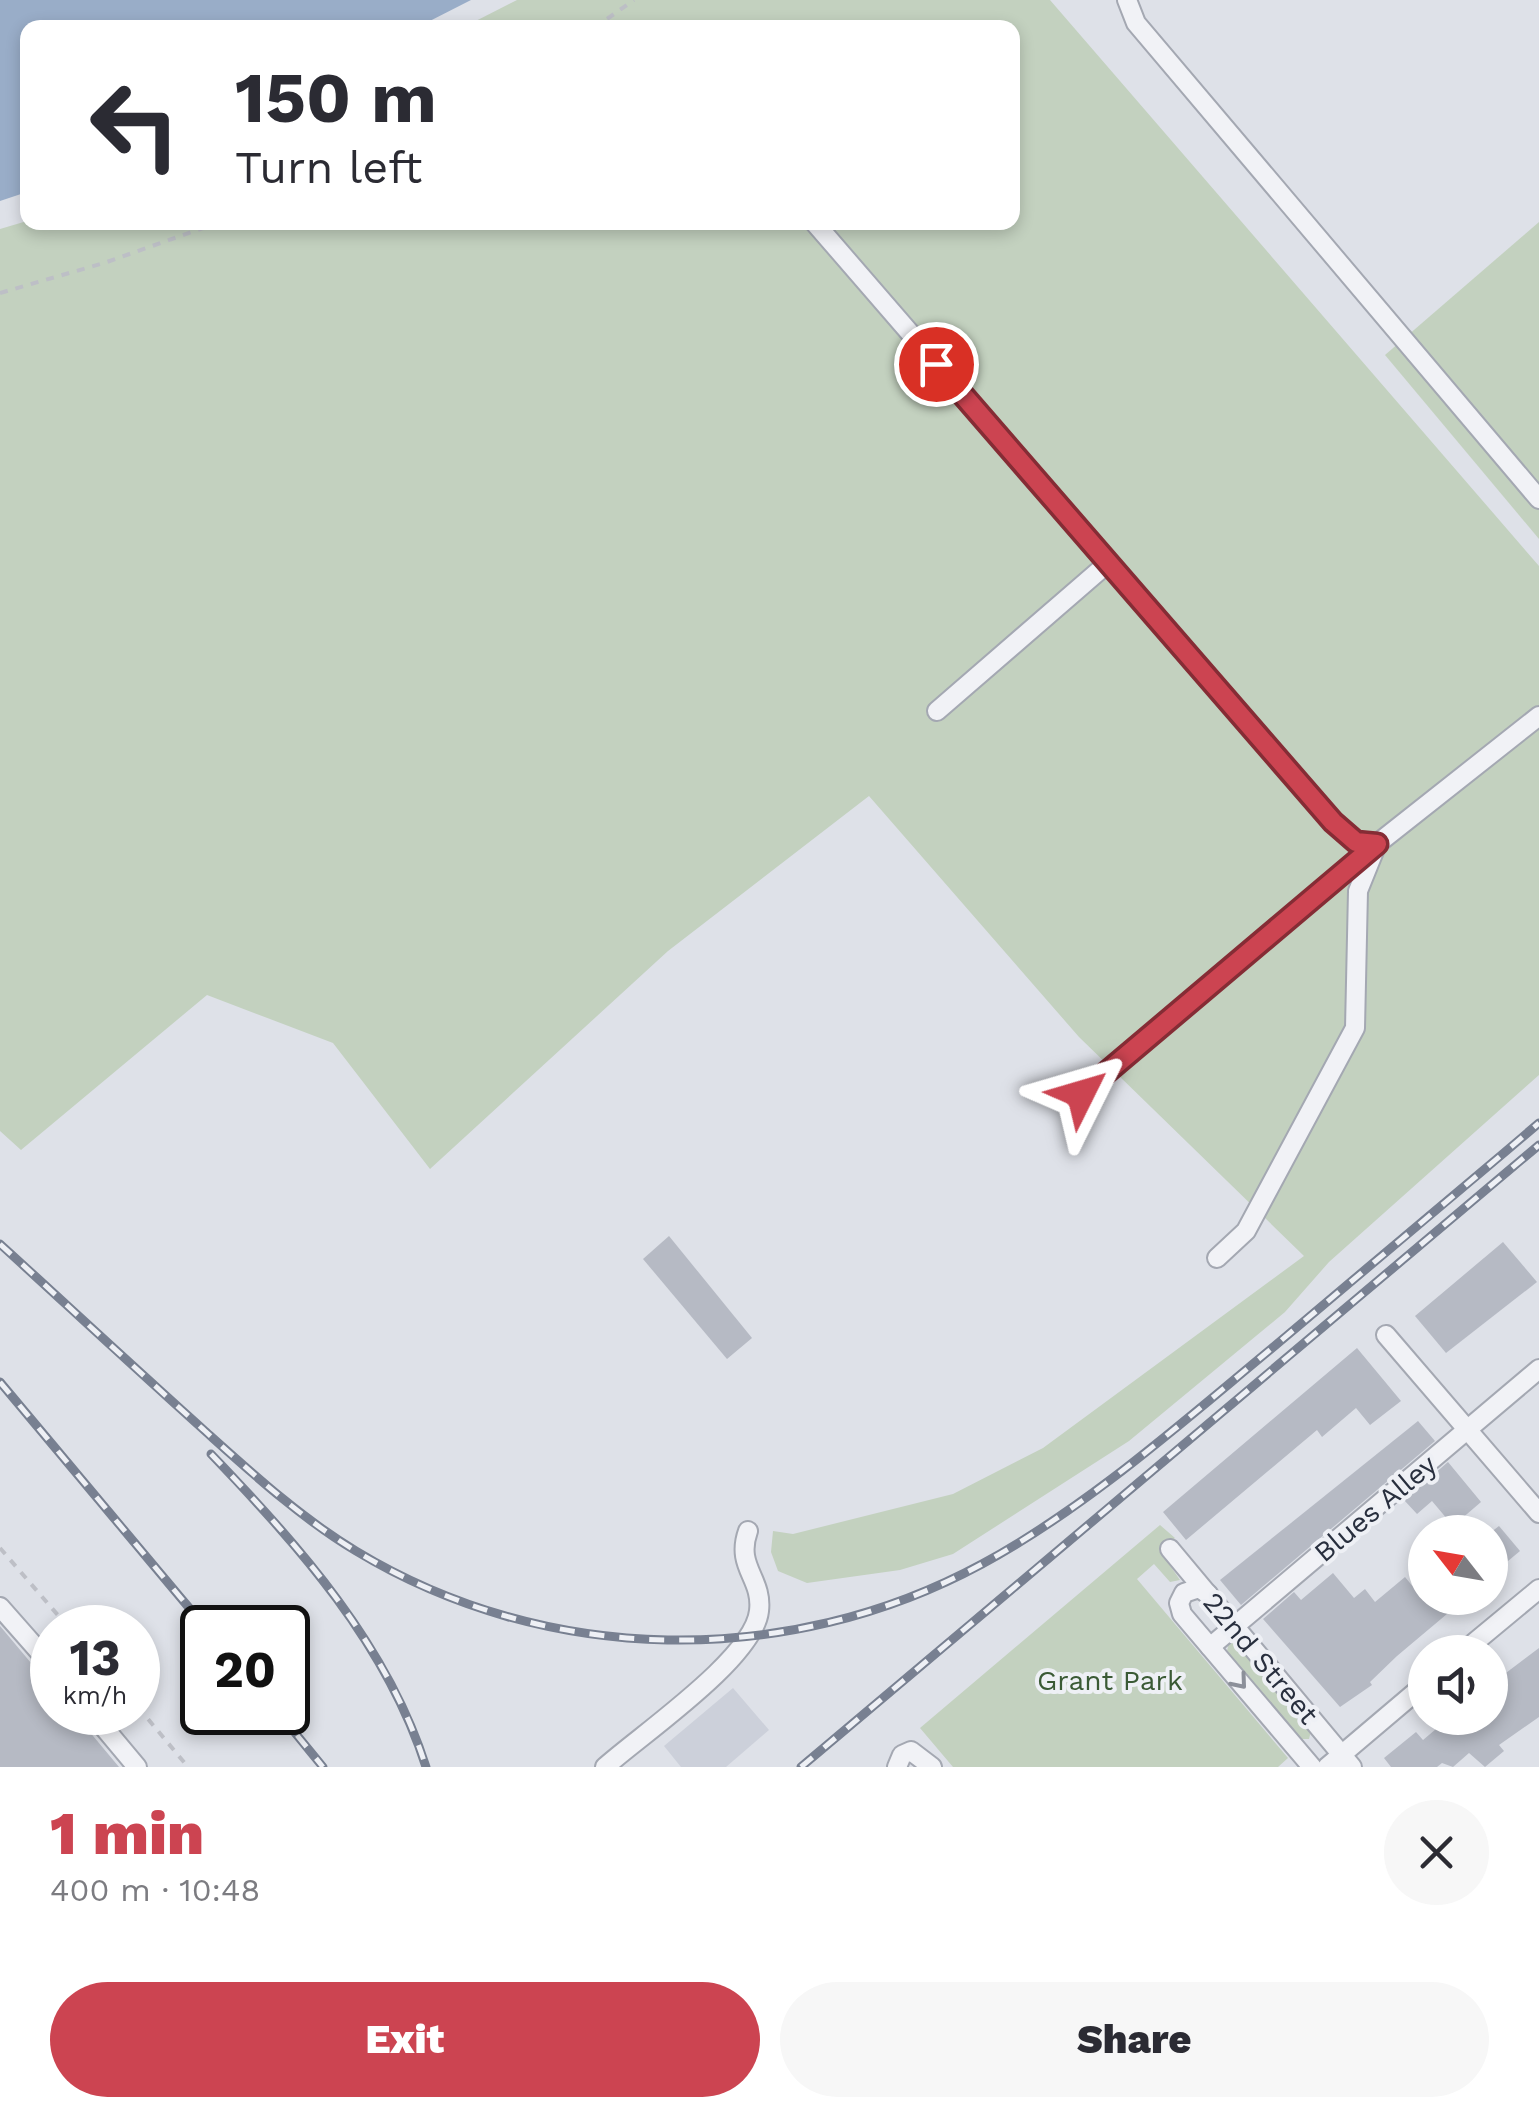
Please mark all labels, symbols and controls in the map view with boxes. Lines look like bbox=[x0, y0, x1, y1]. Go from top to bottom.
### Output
text: 150 m bbox=[235, 57, 437, 139]
icon: left bbox=[70, 60, 200, 190]
text: Turn left bbox=[235, 141, 422, 194]
pin bbox=[894, 322, 979, 407]
icon: arrive bbox=[909, 337, 964, 392]
position arrow bbox=[1029, 1042, 1133, 1146]
street label: Blues Alley bbox=[1308, 1448, 1443, 1569]
north arrow bbox=[1408, 1515, 1508, 1615]
map controls bbox=[1408, 1515, 1508, 1735]
street label: 22nd Street bbox=[1196, 1586, 1325, 1731]
speed limit sign: 20 bbox=[180, 1605, 310, 1735]
text: 13 bbox=[69, 1628, 121, 1687]
button: sound bbox=[1408, 1635, 1508, 1735]
park label: Grant Park bbox=[1037, 1664, 1183, 1697]
one-way arrow bbox=[1228, 1671, 1246, 1689]
text: km/h bbox=[63, 1681, 127, 1710]
text: 1 min bbox=[50, 1798, 204, 1869]
button: close bbox=[1384, 1800, 1489, 1905]
text: 400 m · 10:48 bbox=[50, 1871, 260, 1909]
button: Exit bbox=[50, 1982, 760, 2097]
button: Share bbox=[780, 1982, 1489, 2097]

